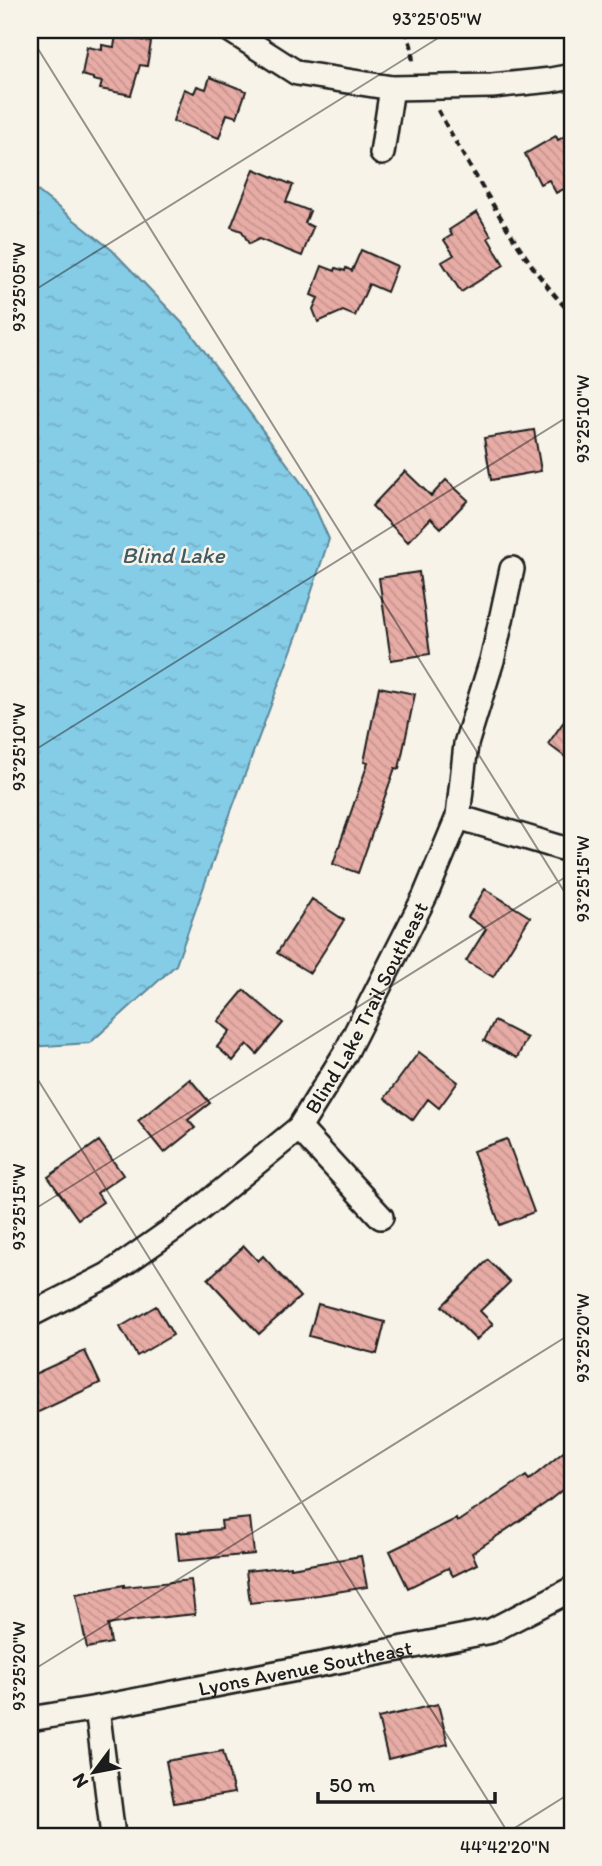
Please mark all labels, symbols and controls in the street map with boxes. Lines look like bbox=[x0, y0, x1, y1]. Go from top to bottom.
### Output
text: 93°25'05"W bbox=[392, 8, 482, 30]
text: 93°25'05"W bbox=[8, 242, 30, 332]
text: 93°25'10"W bbox=[572, 375, 594, 463]
water label: Blind Lake bbox=[121, 541, 225, 569]
text: 93°25'10"W bbox=[8, 703, 30, 791]
text: 93°25'15"W bbox=[572, 836, 594, 922]
street label: Blind Lake Trail Southeast bbox=[299, 897, 433, 1118]
text: 93°25'15"W bbox=[8, 1164, 30, 1250]
text: 93°25'20"W bbox=[572, 1293, 594, 1383]
text: 93°25'20"W bbox=[8, 1621, 30, 1711]
street label: Lyons Avenue Southeast bbox=[196, 1634, 414, 1700]
north arrow bbox=[60, 1736, 130, 1806]
scale bar bbox=[318, 1761, 495, 1805]
text: N bbox=[67, 1769, 93, 1792]
text: 50 m bbox=[329, 1772, 376, 1797]
text: 44°42'20"N bbox=[460, 1836, 550, 1858]

